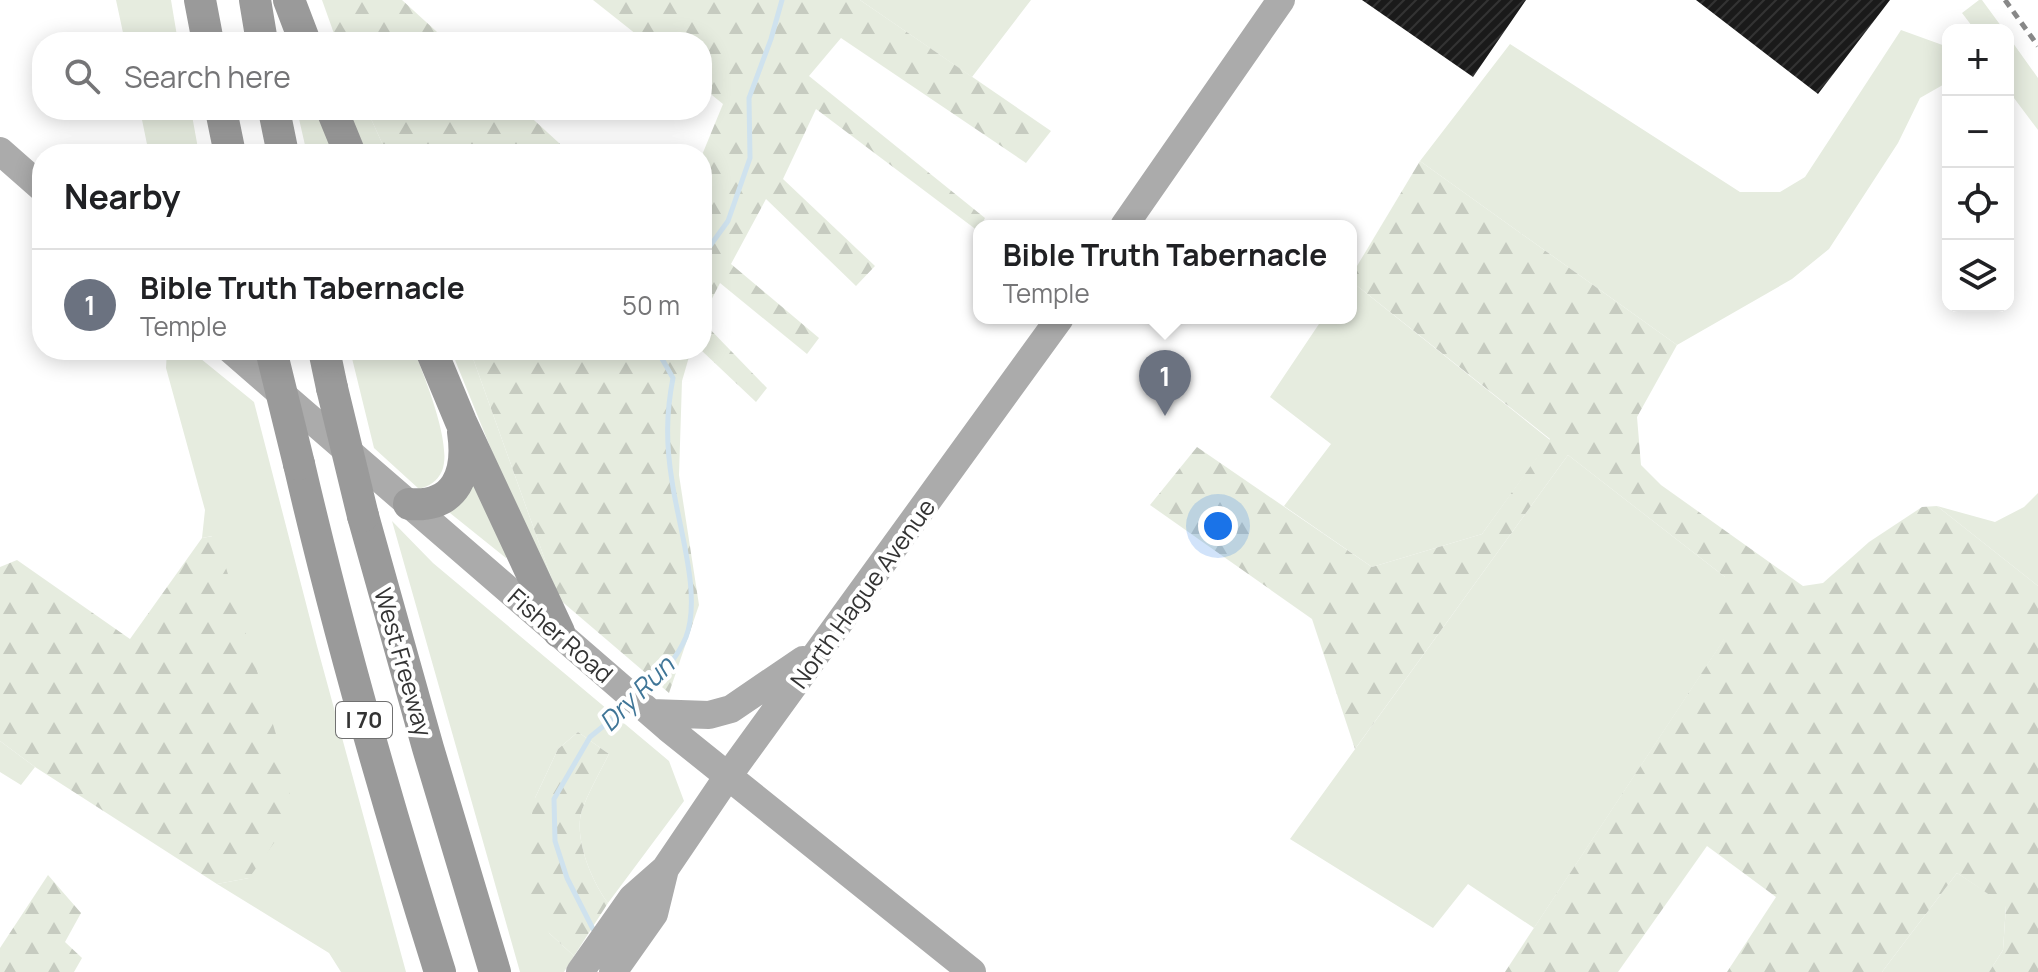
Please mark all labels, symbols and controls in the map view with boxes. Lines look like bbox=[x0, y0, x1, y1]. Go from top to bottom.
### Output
map controls bbox=[1942, 24, 2014, 312]
button: + bbox=[1942, 24, 2014, 96]
search box bbox=[32, 32, 712, 120]
icon: search bbox=[60, 54, 104, 98]
text: Search here bbox=[124, 56, 291, 97]
button: − bbox=[1942, 96, 2014, 168]
button: locate bbox=[1942, 168, 2014, 240]
text: Nearby bbox=[64, 173, 180, 219]
popup bbox=[973, 220, 1357, 324]
text: Bible Truth Tabernacle bbox=[1003, 234, 1327, 275]
button: layers bbox=[1942, 240, 2014, 312]
text: Bible Truth Tabernacle bbox=[140, 267, 465, 308]
text: Temple bbox=[1003, 275, 1090, 311]
text: 1 bbox=[84, 287, 96, 323]
text: 50 m bbox=[622, 287, 680, 323]
text: Temple bbox=[140, 308, 227, 344]
pin: 1 bbox=[1139, 350, 1191, 416]
street label: North Hague Avenue bbox=[782, 491, 942, 695]
your location bbox=[1198, 506, 1238, 546]
street label: Fisher Road bbox=[502, 580, 620, 690]
street label: West Freeway bbox=[367, 584, 441, 740]
water label: Dry Run bbox=[590, 646, 683, 739]
road number: I 70 bbox=[336, 702, 392, 738]

